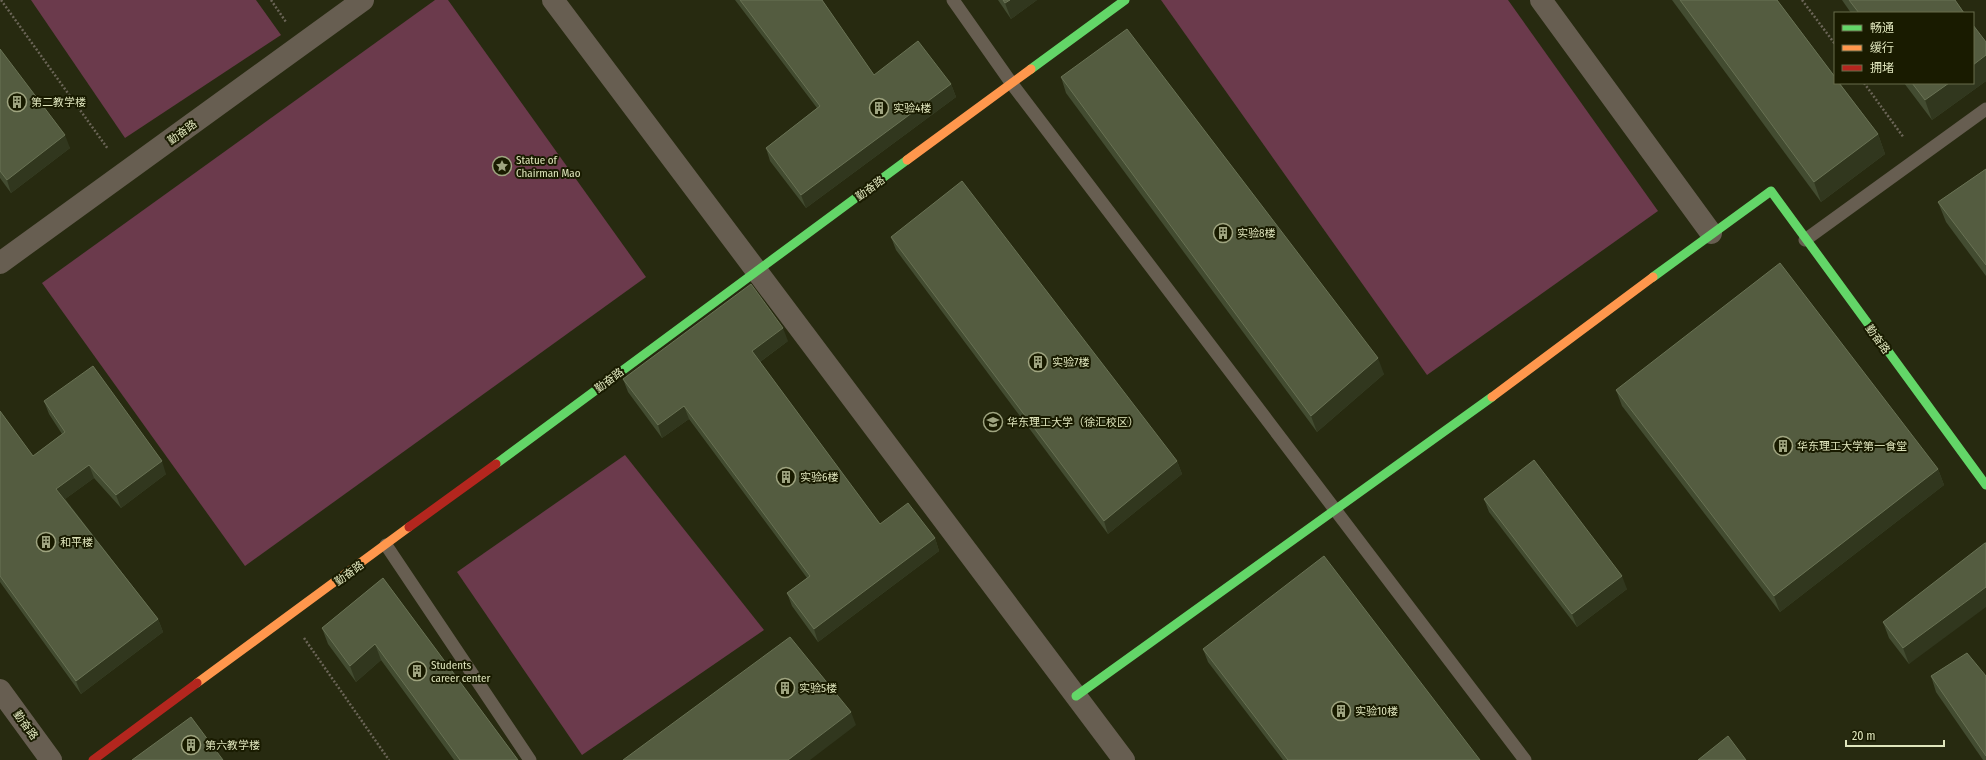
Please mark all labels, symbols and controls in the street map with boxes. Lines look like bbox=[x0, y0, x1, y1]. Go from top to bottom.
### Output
legend bbox=[1834, 12, 1974, 84]
text: 畅通 bbox=[1870, 21, 1894, 35]
text: 缓行 bbox=[1870, 41, 1894, 55]
text: 拥堵 bbox=[1870, 61, 1894, 75]
building icon: 第二教学楼 bbox=[6, 91, 28, 113]
place label: 第二教学楼 bbox=[31, 96, 86, 109]
building icon: 实验4楼 bbox=[868, 97, 890, 119]
place label: 实验4楼 bbox=[893, 102, 931, 115]
street label: 勤奋路 bbox=[165, 117, 199, 147]
place label: Statue of Chairman Mao bbox=[516, 154, 581, 180]
place icon: Statue of Chairman Mao bbox=[491, 155, 513, 177]
street label: 勤奋路 bbox=[853, 173, 887, 203]
building icon: 实验8楼 bbox=[1212, 222, 1234, 244]
place label: 实验8楼 bbox=[1237, 227, 1276, 240]
street label: 勤奋路 bbox=[1863, 322, 1893, 356]
building icon: 实验7楼 bbox=[1027, 351, 1049, 373]
place label: 实验7楼 bbox=[1052, 356, 1089, 369]
street label: 勤奋路 bbox=[592, 365, 626, 396]
school or university icon: 华东理工大学（徐汇校区） bbox=[982, 411, 1004, 433]
place label: 华东理工大学（徐汇校区） bbox=[1007, 416, 1139, 429]
building icon: 华东理工大学第一食堂 bbox=[1772, 435, 1794, 457]
place label: 华东理工大学第一食堂 bbox=[1797, 440, 1907, 453]
building icon: 实验6楼 bbox=[775, 466, 797, 488]
place label: 实验6楼 bbox=[800, 471, 838, 484]
building icon: 和平楼 bbox=[35, 531, 57, 553]
place label: 和平楼 bbox=[60, 536, 93, 549]
street label: 勤奋路 bbox=[332, 558, 366, 588]
place label: Students career center bbox=[431, 659, 490, 685]
building icon: Students career center bbox=[406, 660, 428, 682]
building icon: 实验5楼 bbox=[774, 677, 796, 699]
place label: 实验5楼 bbox=[799, 682, 837, 695]
building icon: 实验10楼 bbox=[1330, 700, 1352, 722]
place label: 实验10楼 bbox=[1355, 705, 1398, 718]
street label: 勤奋路 bbox=[11, 708, 41, 742]
scale bar bbox=[1846, 722, 1944, 748]
text: 20 m bbox=[1852, 729, 1876, 743]
building icon: 第六教学楼 bbox=[180, 734, 202, 756]
place label: 第六教学楼 bbox=[205, 739, 260, 752]

